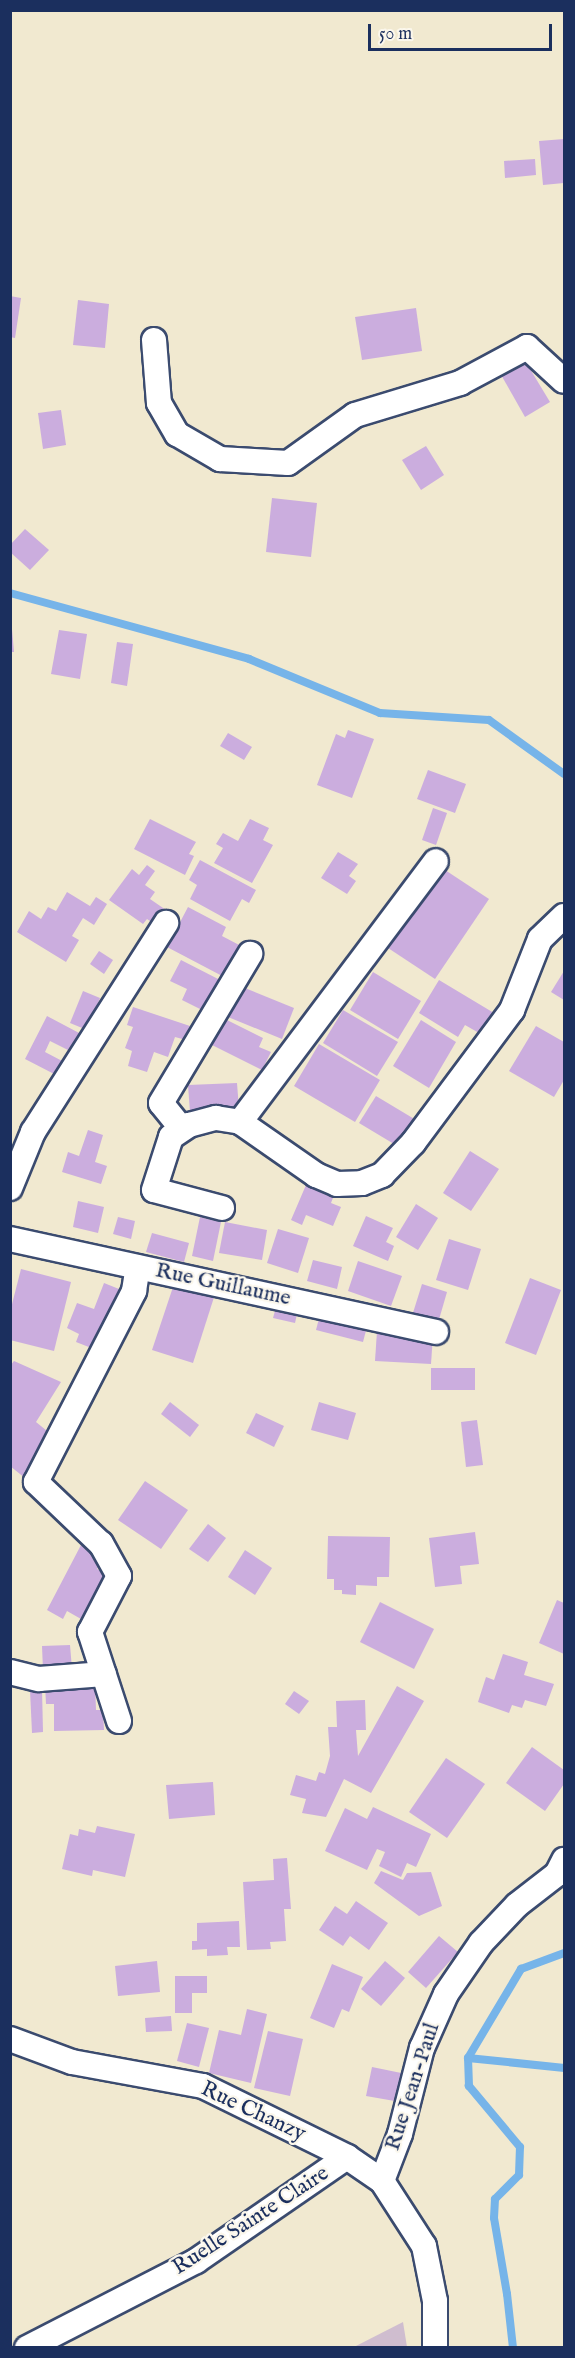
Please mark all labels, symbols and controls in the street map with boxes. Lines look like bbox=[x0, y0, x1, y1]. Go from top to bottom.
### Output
scale bar bbox=[371, 12, 556, 50]
text: 50 m bbox=[379, 23, 412, 46]
street label: Rue Guillaume bbox=[153, 1258, 293, 1312]
street label: Rue Jean-Paul bbox=[380, 2020, 446, 2154]
street label: Rue Chanzy bbox=[196, 2076, 310, 2148]
street label: Ruelle Sainte Claire bbox=[168, 2161, 334, 2281]

